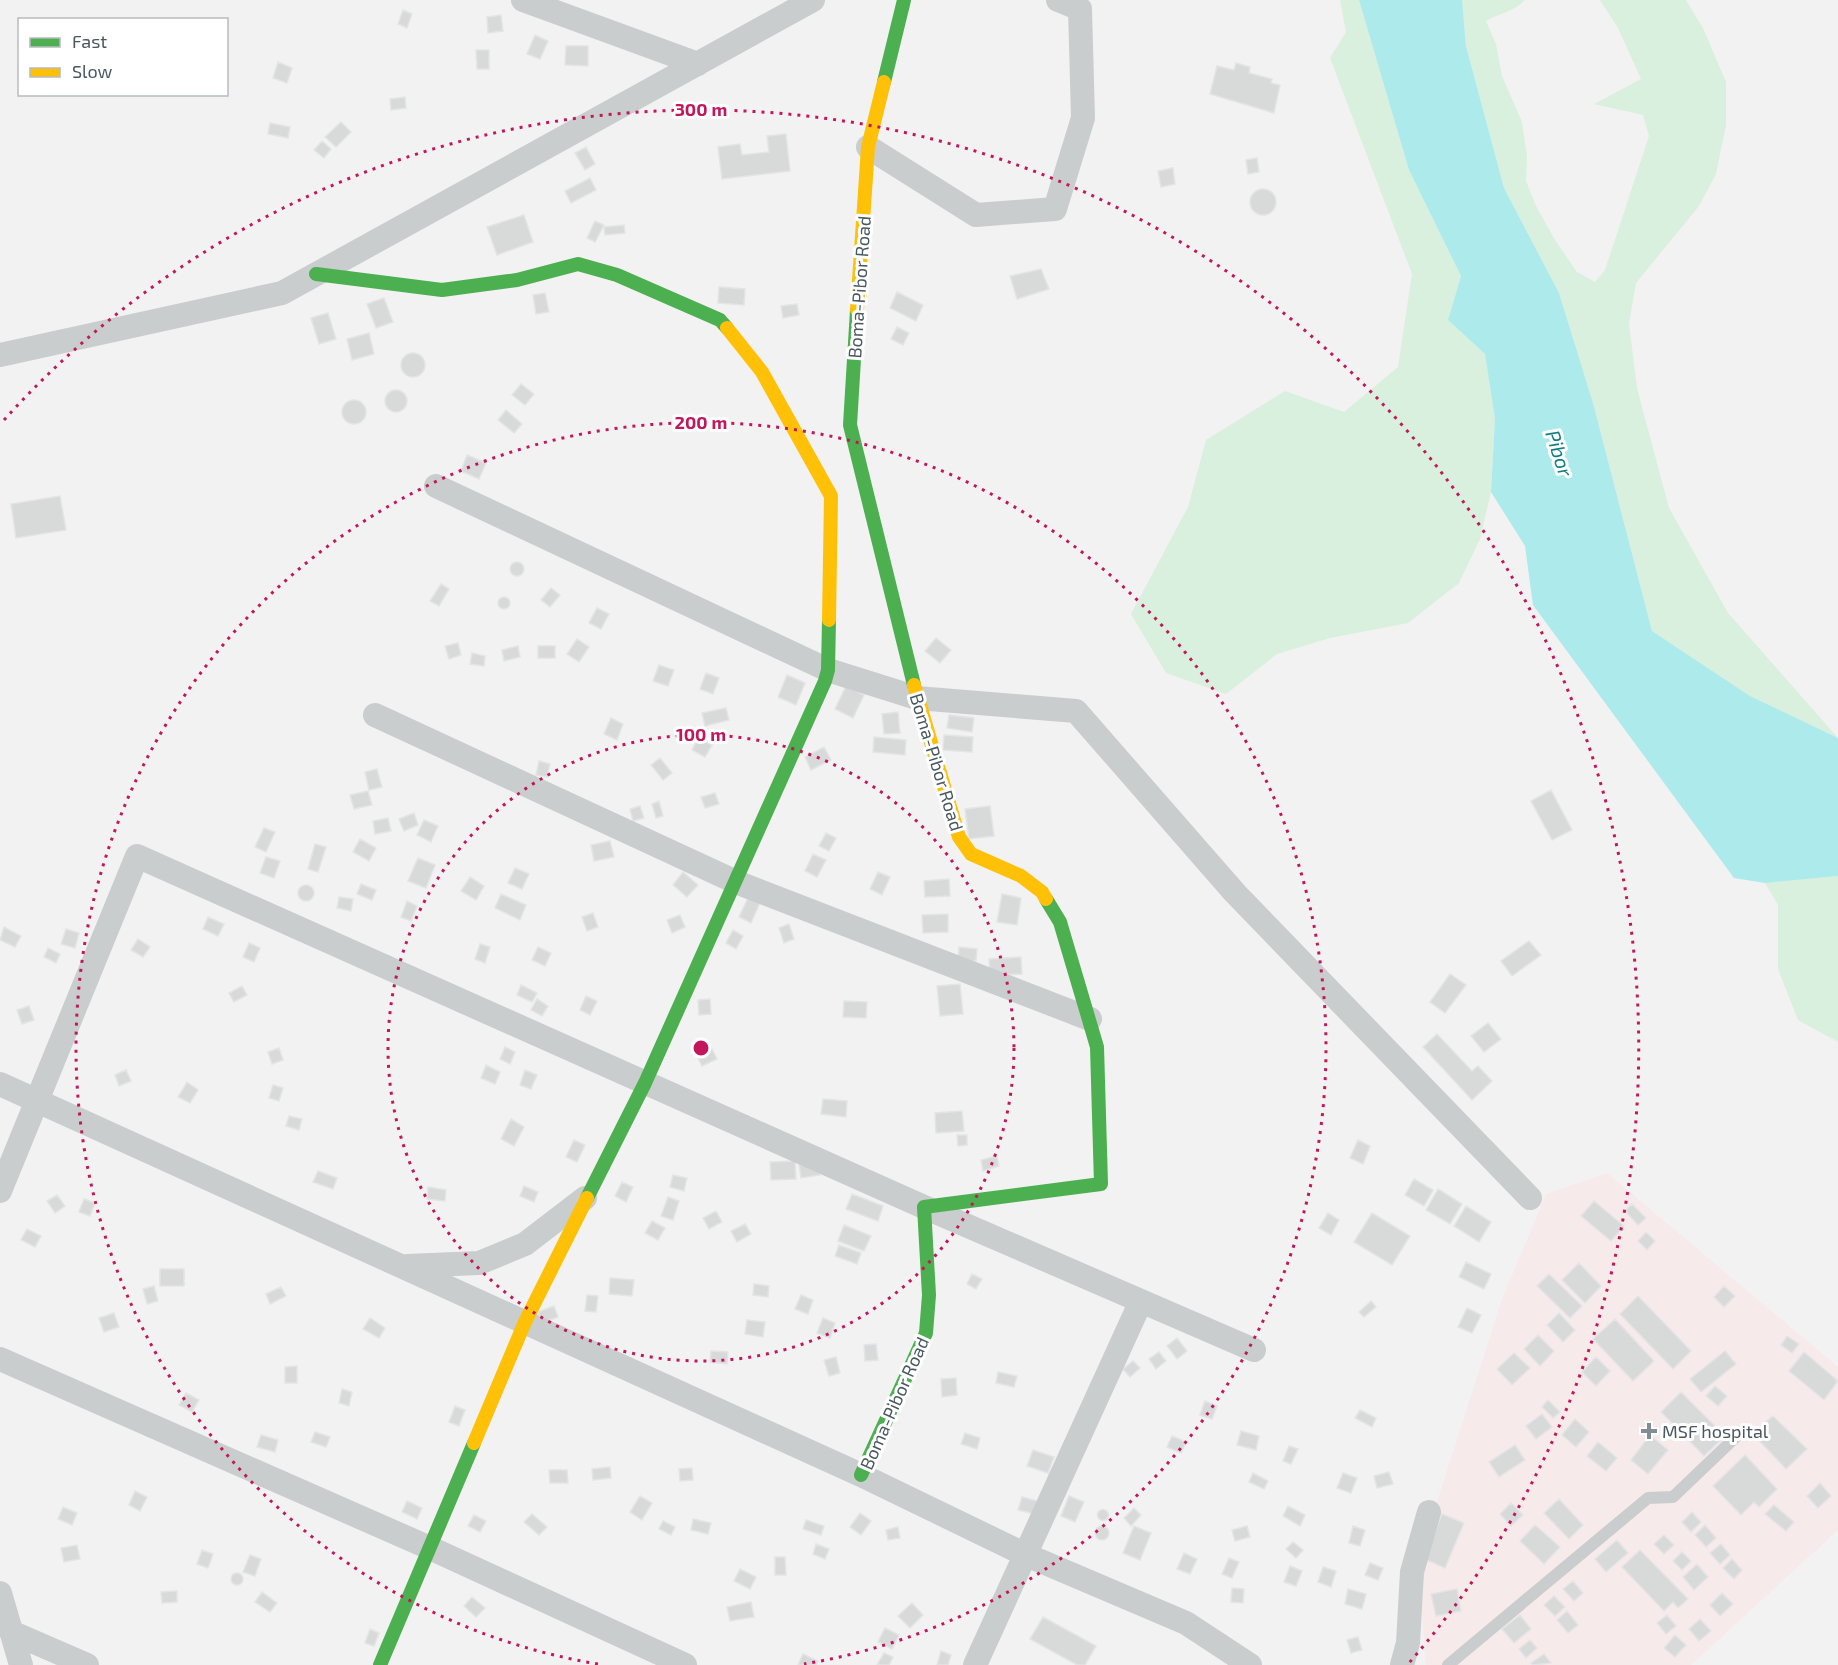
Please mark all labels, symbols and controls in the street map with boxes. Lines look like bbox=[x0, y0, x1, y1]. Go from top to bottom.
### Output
legend bbox=[18, 18, 228, 96]
text: Fast bbox=[72, 30, 107, 52]
text: Slow bbox=[72, 60, 113, 82]
text: 300 m bbox=[675, 98, 727, 120]
street label: Boma-Pibor Road bbox=[843, 215, 875, 359]
text: 200 m bbox=[675, 411, 727, 433]
water label: Pibor bbox=[1541, 427, 1579, 480]
street label: Boma-Pibor Road bbox=[906, 690, 968, 834]
text: 100 m bbox=[676, 723, 726, 745]
centre of rings bbox=[691, 1038, 711, 1058]
street label: Boma-Pibor Road bbox=[855, 1333, 933, 1473]
place label: MSF hospital bbox=[1662, 1420, 1769, 1442]
marker: MSF hospital bbox=[1640, 1422, 1658, 1440]

